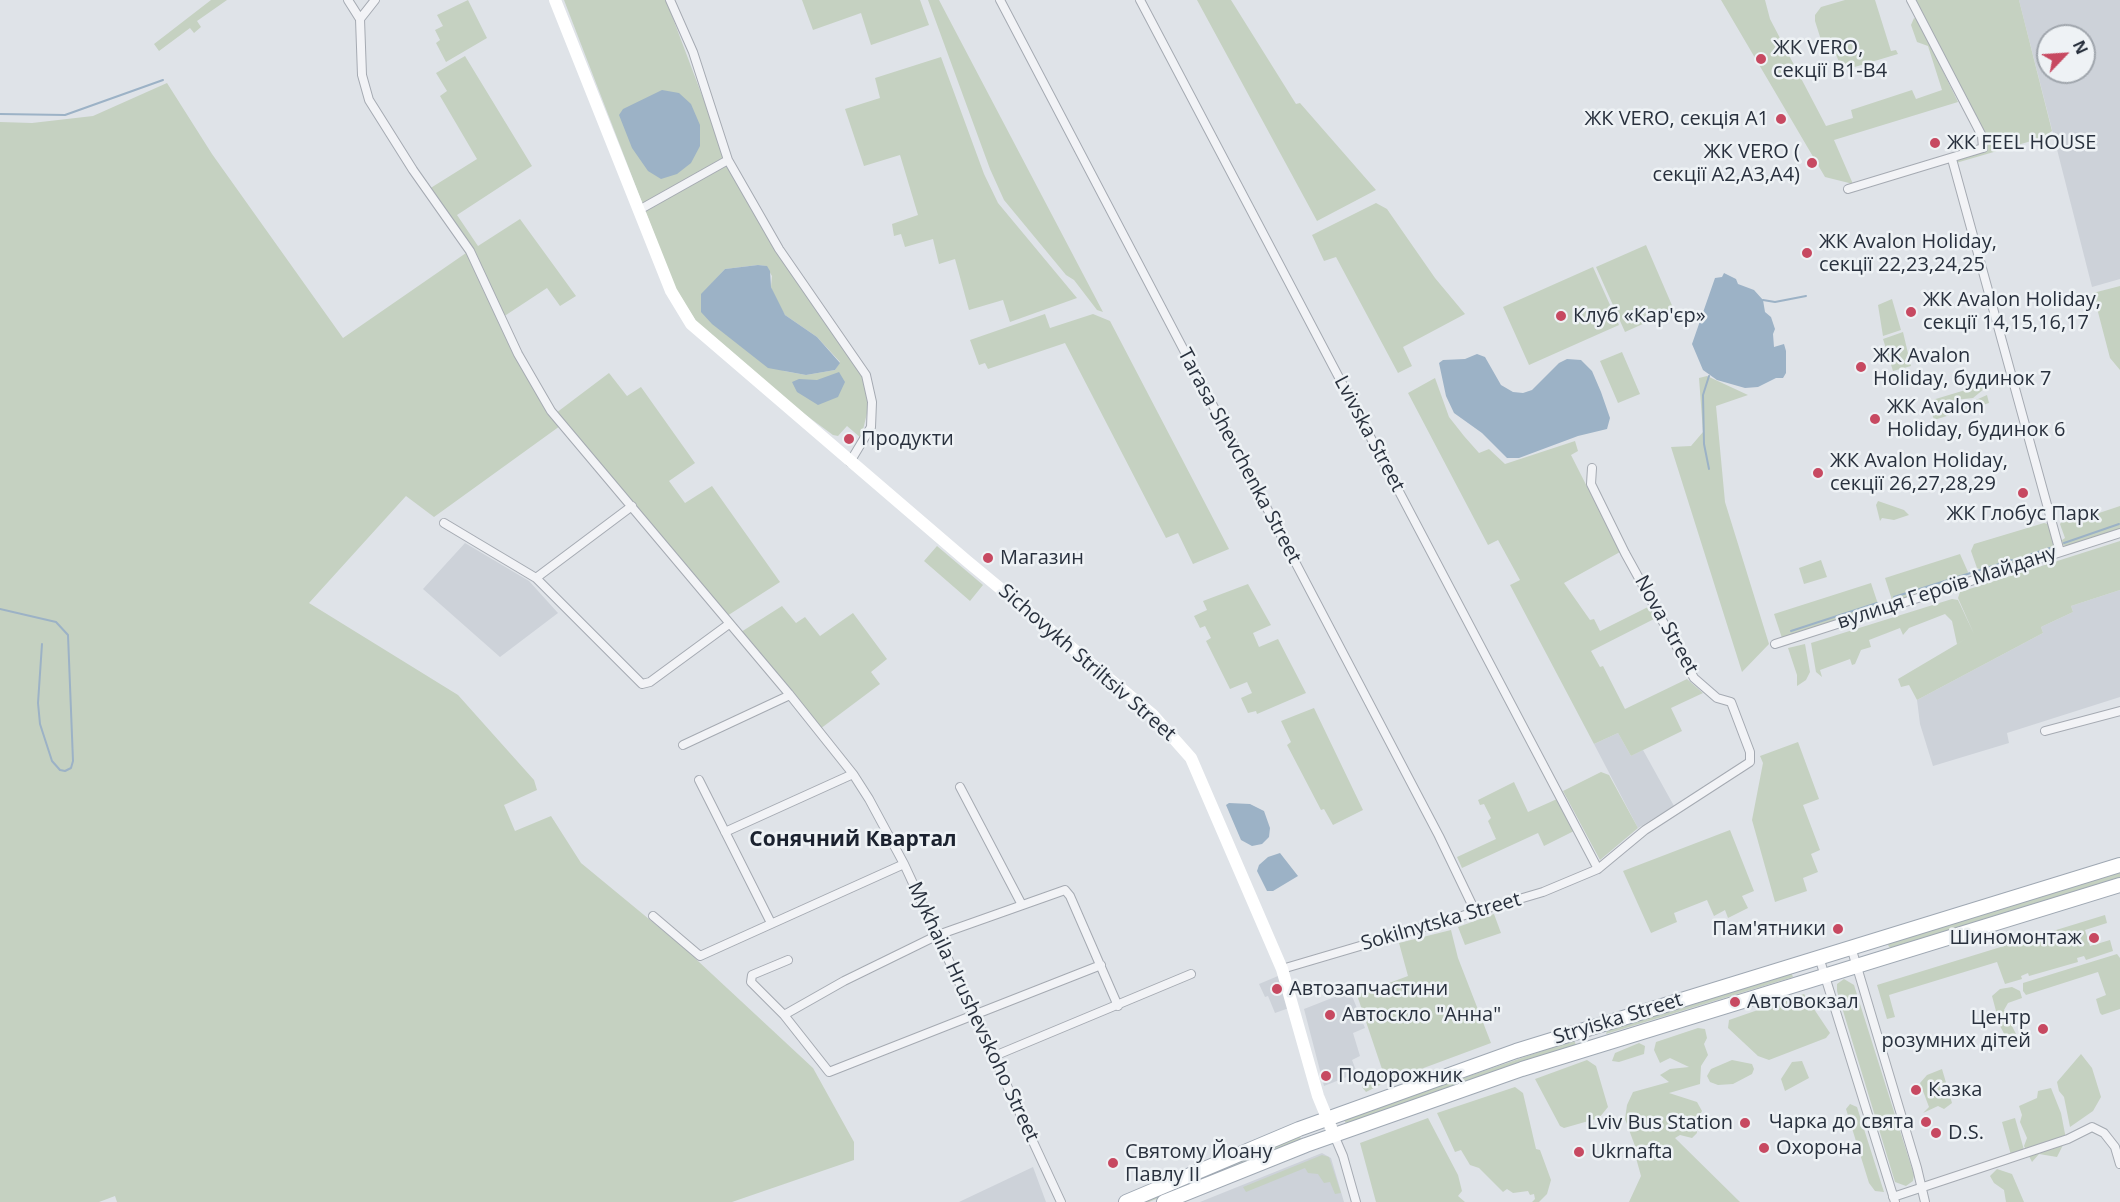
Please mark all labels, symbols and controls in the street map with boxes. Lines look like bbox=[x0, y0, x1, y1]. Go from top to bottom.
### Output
north arrow bbox=[2036, 24, 2096, 84]
place label: ЖК VERO, секції В1-В4 bbox=[1773, 36, 1887, 83]
text: N bbox=[2068, 37, 2093, 58]
marker: ЖК VERO, секції В1-В4 bbox=[1754, 52, 1768, 66]
place label: ЖК VERO, секція А1 bbox=[1584, 107, 1769, 131]
marker: ЖК VERO, секція А1 bbox=[1774, 112, 1788, 126]
place label: ЖК FEEL HOUSE bbox=[1947, 131, 2096, 155]
marker: ЖК FEEL HOUSE bbox=[1928, 136, 1942, 150]
place label: ЖК VERO ( секції А2,А3,А4) bbox=[1653, 140, 1800, 187]
marker: ЖК VERO ( секції А2,А3,А4) bbox=[1805, 156, 1819, 170]
place label: ЖК Avalon Holiday, секції 22,23,24,25 bbox=[1819, 230, 1997, 277]
marker: ЖК Avalon Holiday, секції 22,23,24,25 bbox=[1800, 246, 1814, 260]
place label: ЖК Avalon Holiday, секції 14,15,16,17 bbox=[1923, 288, 2101, 335]
place label: Клуб «Кар'єр» bbox=[1573, 304, 1706, 328]
marker: ЖК Avalon Holiday, секції 14,15,16,17 bbox=[1904, 305, 1918, 319]
marker: Клуб «Кар'єр» bbox=[1554, 309, 1568, 323]
place label: ЖК Avalon Holiday, будинок 7 bbox=[1873, 344, 2051, 391]
street label: Tarasa Shevchenka Street bbox=[1172, 345, 1306, 567]
marker: ЖК Avalon Holiday, будинок 7 bbox=[1854, 360, 1868, 374]
street label: Lvivska Street bbox=[1328, 372, 1410, 496]
place label: ЖК Avalon Holiday, будинок 6 bbox=[1887, 395, 2065, 442]
marker: ЖК Avalon Holiday, будинок 6 bbox=[1868, 412, 1882, 426]
place label: Продукти bbox=[861, 427, 954, 451]
marker: Продукти bbox=[842, 432, 856, 446]
place label: ЖК Avalon Holiday, секції 26,27,28,29 bbox=[1830, 449, 2008, 496]
marker: ЖК Avalon Holiday, секції 26,27,28,29 bbox=[1811, 466, 1825, 480]
marker: ЖК Глобус Парк bbox=[2016, 486, 2030, 500]
place label: ЖК Глобус Парк bbox=[1946, 502, 2100, 526]
street label: вулиця Героїв Майдану bbox=[1834, 541, 2060, 635]
place label: Магазин bbox=[1000, 546, 1084, 570]
marker: Магазин bbox=[981, 551, 995, 565]
street label: Nova Street bbox=[1629, 571, 1703, 679]
street label: Sichovykh Striltsiv Street bbox=[993, 579, 1181, 747]
district label: Сонячний Квартал bbox=[749, 827, 957, 853]
street label: Mykhaila Hrushevskoho Street bbox=[902, 878, 1044, 1146]
street label: Sokilnytska Street bbox=[1358, 888, 1524, 956]
place label: Пам'ятники bbox=[1712, 917, 1826, 941]
marker: Пам'ятники bbox=[1831, 922, 1845, 936]
place label: Шиномонтаж bbox=[1949, 926, 2082, 950]
marker: Шиномонтаж bbox=[2087, 931, 2101, 945]
place label: Автозапчастини bbox=[1289, 977, 1448, 1001]
marker: Автозапчастини bbox=[1270, 982, 1284, 996]
street label: Stryiska Street bbox=[1551, 988, 1685, 1050]
place label: Автовокзал bbox=[1747, 990, 1859, 1014]
marker: Автовокзал bbox=[1728, 995, 1742, 1009]
place label: Автоскло "Анна" bbox=[1342, 1003, 1501, 1027]
place label: Центр розумних дітей bbox=[1881, 1006, 2031, 1053]
marker: Автоскло "Анна" bbox=[1323, 1008, 1337, 1022]
marker: Центр розумних дітей bbox=[2036, 1022, 2050, 1036]
place label: Подорожник bbox=[1338, 1064, 1463, 1088]
marker: Подорожник bbox=[1319, 1069, 1333, 1083]
place label: Казка bbox=[1928, 1078, 1982, 1102]
marker: Казка bbox=[1909, 1083, 1923, 1097]
place label: Чарка до свята bbox=[1769, 1110, 1914, 1134]
place label: Lviv Bus Station bbox=[1587, 1111, 1733, 1135]
marker: Чарка до свята bbox=[1919, 1115, 1933, 1129]
marker: Lviv Bus Station bbox=[1738, 1116, 1752, 1130]
place label: D.S. bbox=[1948, 1121, 1984, 1145]
marker: D.S. bbox=[1929, 1126, 1943, 1140]
place label: Охорона bbox=[1776, 1136, 1862, 1160]
place label: Святому Йоану Павлу ІІ bbox=[1125, 1140, 1272, 1187]
place label: Ukrnafta bbox=[1591, 1140, 1673, 1164]
marker: Охорона bbox=[1757, 1141, 1771, 1155]
marker: Ukrnafta bbox=[1572, 1145, 1586, 1159]
marker: Святому Йоану Павлу ІІ bbox=[1106, 1156, 1120, 1170]

